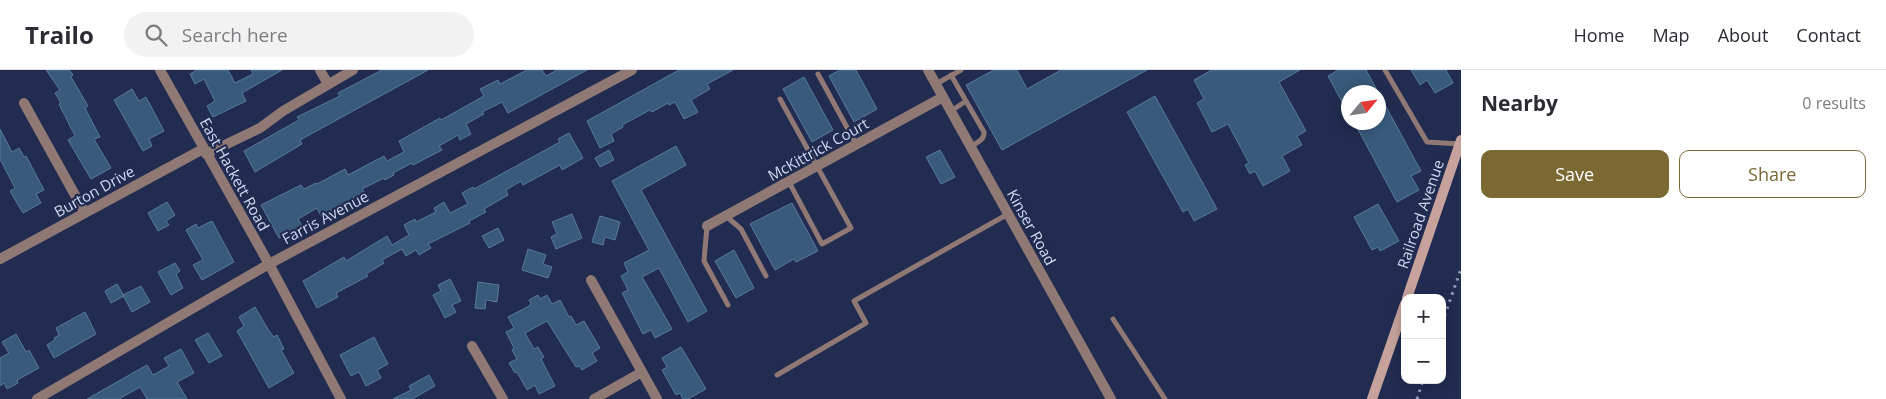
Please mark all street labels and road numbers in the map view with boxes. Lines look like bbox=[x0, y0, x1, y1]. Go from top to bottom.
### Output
street label: McKittrick Court bbox=[764, 113, 872, 185]
street label: East Hackett Road bbox=[196, 114, 274, 234]
street label: Railroad Avenue bbox=[1392, 157, 1448, 271]
street label: Burton Drive bbox=[50, 161, 138, 221]
street label: Farris Avenue bbox=[278, 186, 372, 248]
street label: Kinser Road bbox=[1003, 186, 1061, 268]

